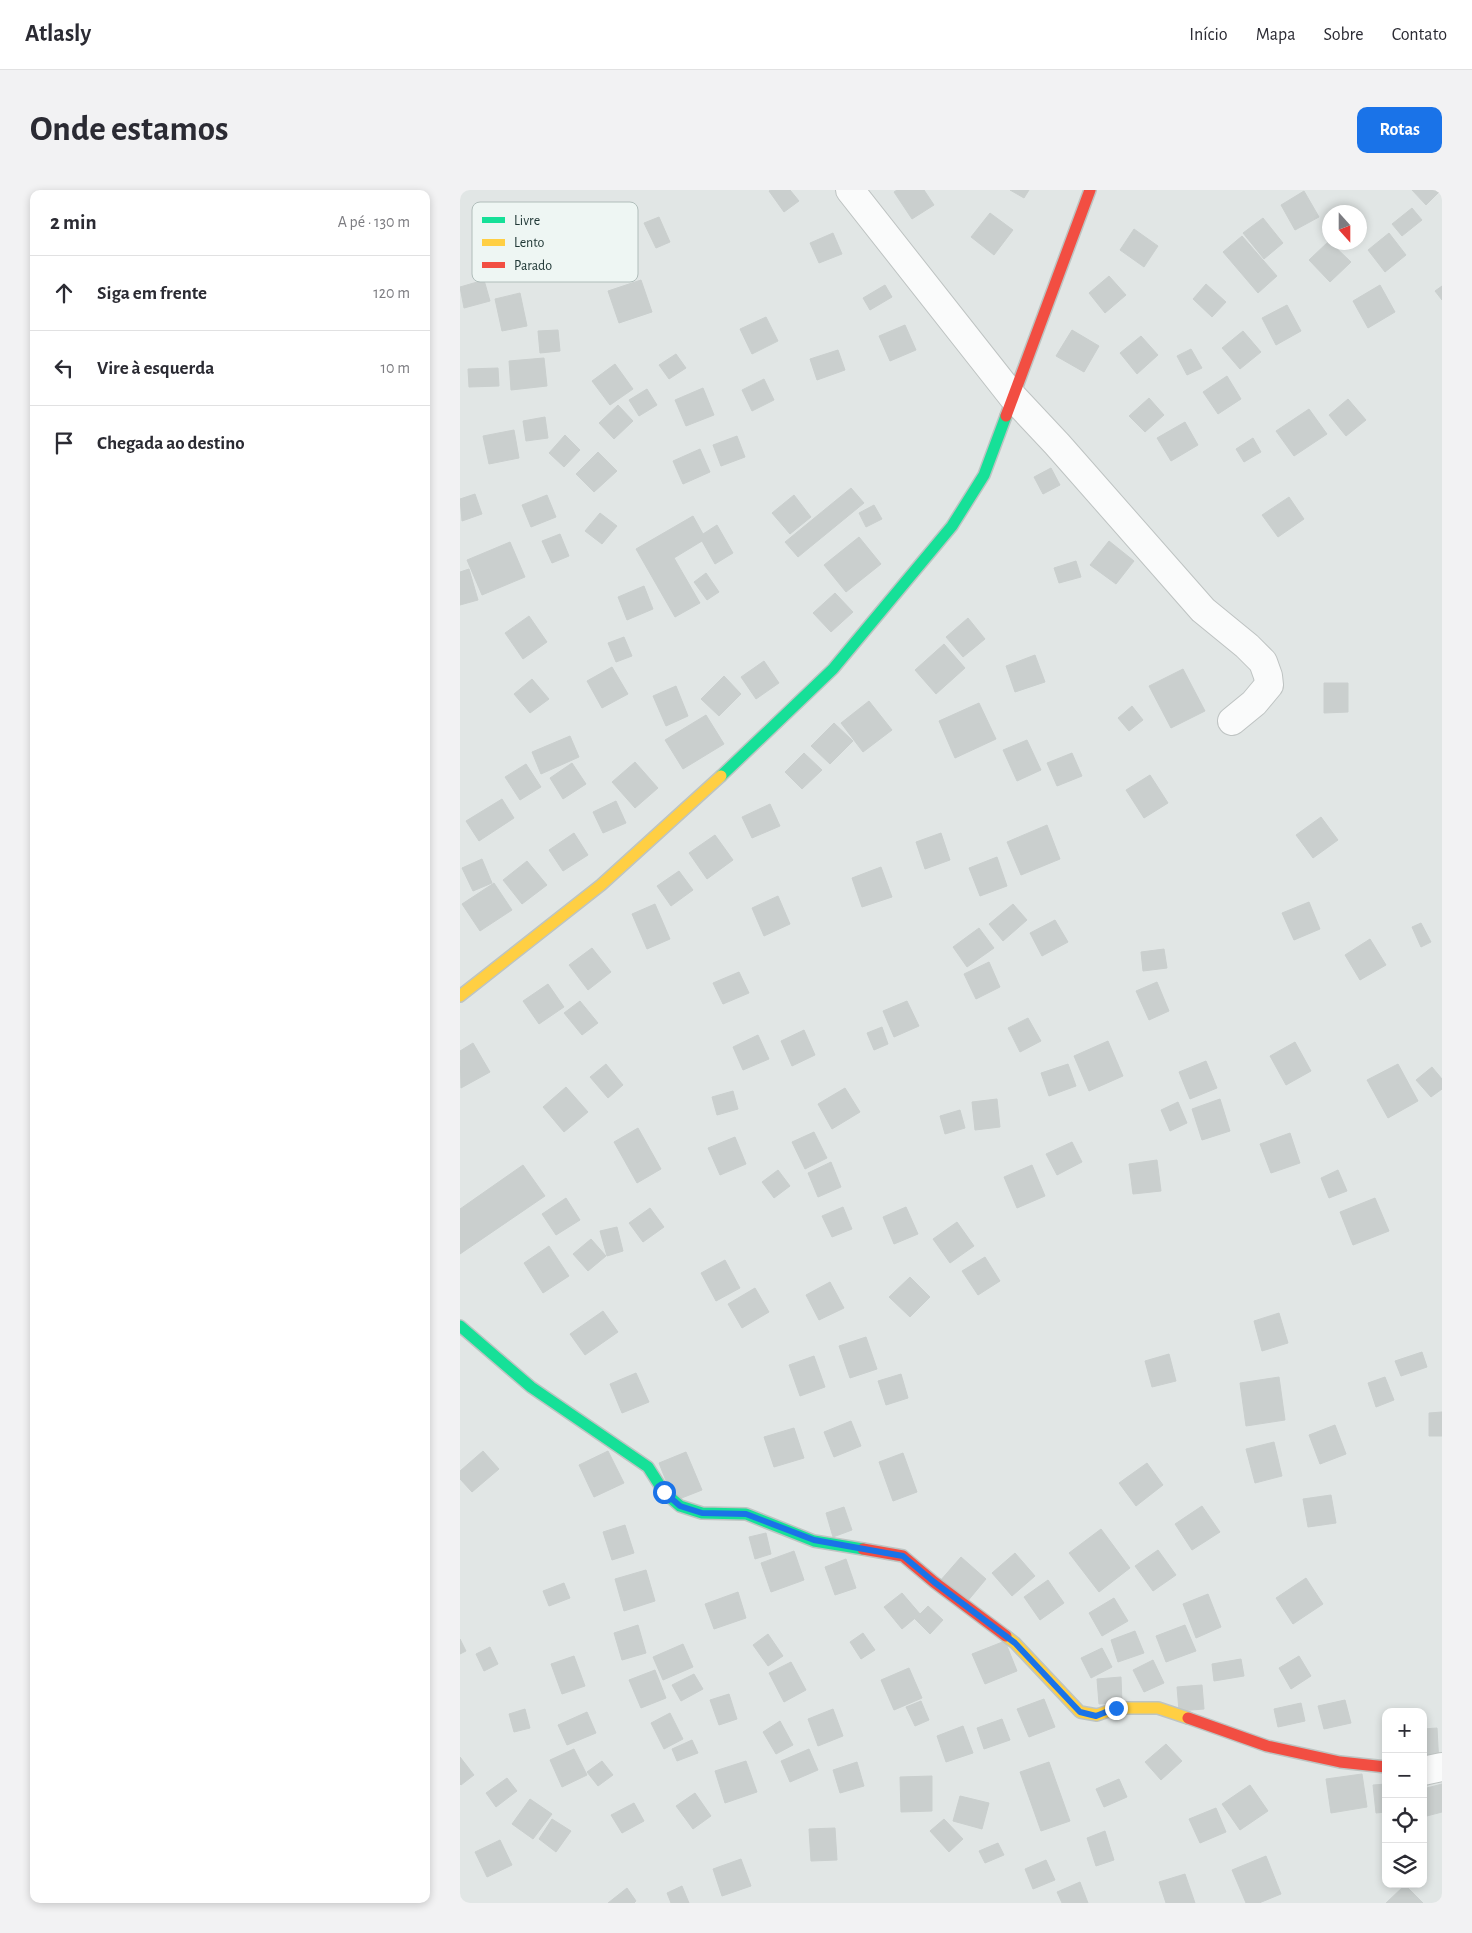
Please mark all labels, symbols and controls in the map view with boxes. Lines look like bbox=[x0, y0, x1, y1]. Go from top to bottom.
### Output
text: Atlasly bbox=[25, 22, 91, 46]
text: Início bbox=[1189, 26, 1228, 44]
text: Mapa bbox=[1256, 26, 1296, 44]
text: Sobre bbox=[1324, 26, 1364, 44]
text: Contato bbox=[1392, 26, 1447, 44]
button: Rotas bbox=[1357, 107, 1442, 153]
text: Onde estamos bbox=[30, 112, 229, 147]
legend bbox=[472, 202, 638, 282]
north arrow bbox=[1322, 205, 1367, 250]
text: 2 min bbox=[50, 212, 97, 233]
text: A pé · 130 m bbox=[338, 214, 410, 230]
text: Livre bbox=[514, 214, 540, 228]
text: Lento bbox=[514, 236, 545, 250]
text: Parado bbox=[514, 259, 552, 273]
icon: ahead bbox=[50, 279, 78, 307]
text: Siga em frente bbox=[97, 284, 207, 303]
text: 120 m bbox=[373, 285, 410, 301]
icon: left bbox=[50, 354, 78, 382]
text: Vire à esquerda bbox=[97, 359, 214, 378]
text: 10 m bbox=[381, 360, 410, 376]
icon: arrive bbox=[50, 429, 78, 457]
text: Chegada ao destino bbox=[97, 434, 245, 453]
route start bbox=[653, 1481, 676, 1504]
route end bbox=[1105, 1697, 1128, 1720]
map controls bbox=[1382, 1708, 1427, 1888]
button: + bbox=[1382, 1708, 1427, 1753]
button: − bbox=[1382, 1753, 1427, 1798]
button: locate bbox=[1382, 1798, 1427, 1843]
button: layers bbox=[1382, 1843, 1427, 1888]

